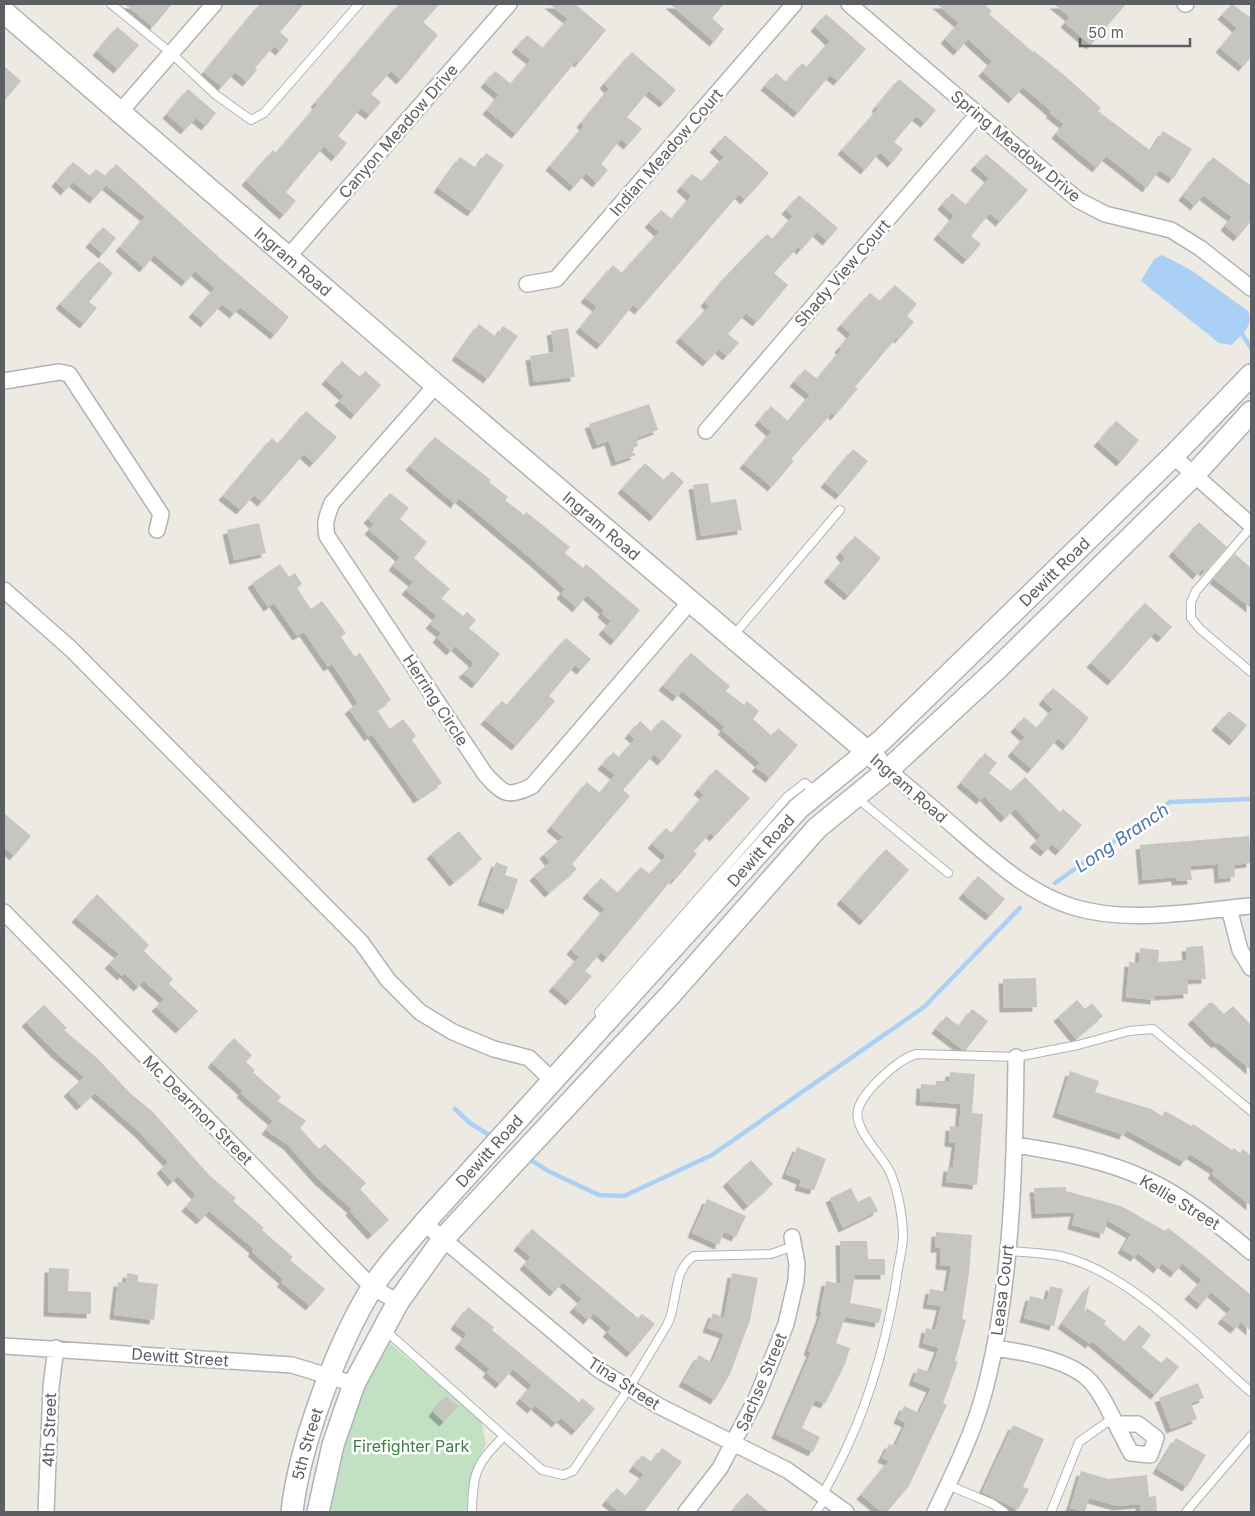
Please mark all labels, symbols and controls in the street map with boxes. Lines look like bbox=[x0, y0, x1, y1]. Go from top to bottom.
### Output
scale bar bbox=[1080, 15, 1190, 47]
text: 50 m bbox=[1088, 23, 1124, 42]
street label: Canyon Meadow Drive bbox=[334, 60, 462, 202]
street label: Indian Meadow Court bbox=[605, 84, 727, 220]
street label: Spring Meadow Drive bbox=[947, 86, 1085, 206]
street label: Shady View Court bbox=[790, 215, 894, 331]
street label: Ingram Road bbox=[250, 223, 336, 300]
street label: Ingram Road bbox=[559, 487, 644, 564]
street label: Dewitt Road bbox=[1015, 533, 1094, 611]
street label: Herring Circle bbox=[399, 650, 473, 750]
street label: Ingram Road bbox=[866, 749, 952, 827]
water label: Long Branch bbox=[1071, 799, 1173, 877]
street label: Dewitt Road bbox=[723, 810, 799, 891]
street label: Mc Dearmon Street bbox=[139, 1051, 257, 1169]
street label: Dewitt Road bbox=[451, 1110, 527, 1191]
street label: Kellie Street bbox=[1136, 1170, 1224, 1234]
street label: Leasa Court bbox=[986, 1243, 1018, 1337]
street label: Sachse Street bbox=[731, 1330, 791, 1434]
street label: Dewitt Street bbox=[131, 1344, 229, 1370]
street label: Tina Street bbox=[584, 1352, 664, 1414]
street label: 4th Street bbox=[38, 1392, 60, 1468]
street label: 5th Street bbox=[287, 1405, 327, 1482]
park label: Firefighter Park bbox=[353, 1436, 470, 1456]

